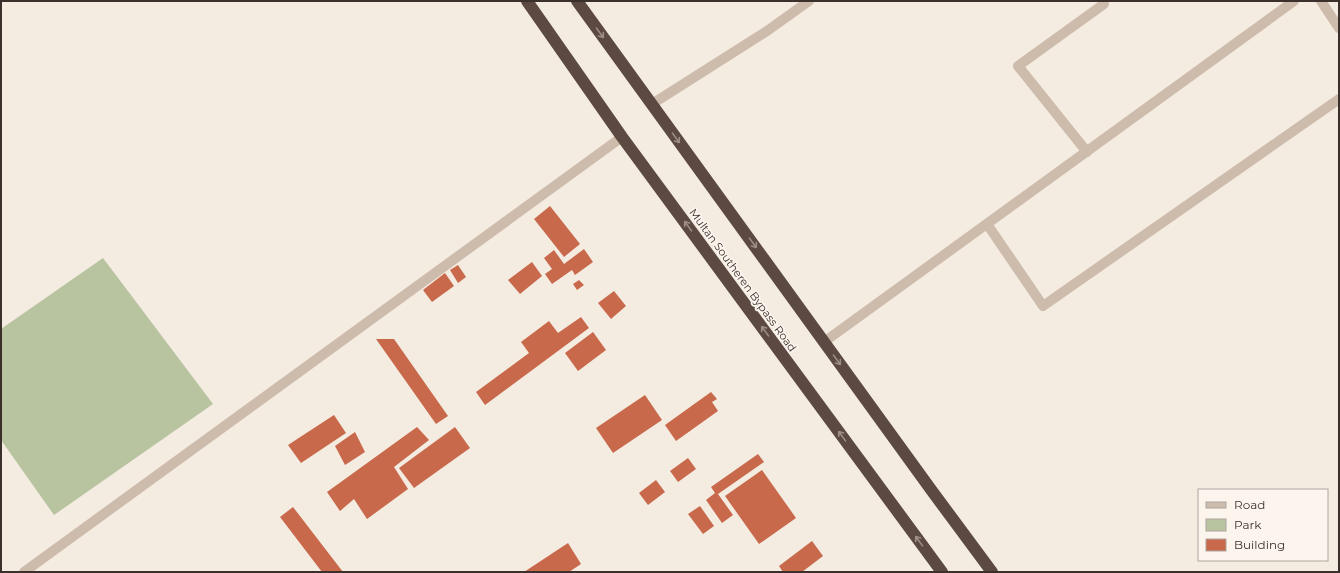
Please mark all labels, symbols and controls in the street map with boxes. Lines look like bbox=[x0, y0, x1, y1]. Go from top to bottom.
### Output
one-way arrow bbox=[596, 27, 604, 38]
one-way arrow bbox=[672, 132, 681, 143]
street label: Multan Southeren Bypass Road bbox=[686, 206, 800, 354]
one-way arrow bbox=[683, 221, 692, 232]
one-way arrow bbox=[749, 238, 757, 249]
one-way arrow bbox=[760, 326, 769, 337]
one-way arrow bbox=[833, 354, 841, 365]
one-way arrow bbox=[837, 430, 846, 441]
legend bbox=[1198, 489, 1328, 561]
text: Road bbox=[1234, 497, 1265, 512]
text: Park bbox=[1234, 517, 1262, 532]
one-way arrow bbox=[914, 535, 923, 546]
text: Building bbox=[1234, 537, 1285, 552]

